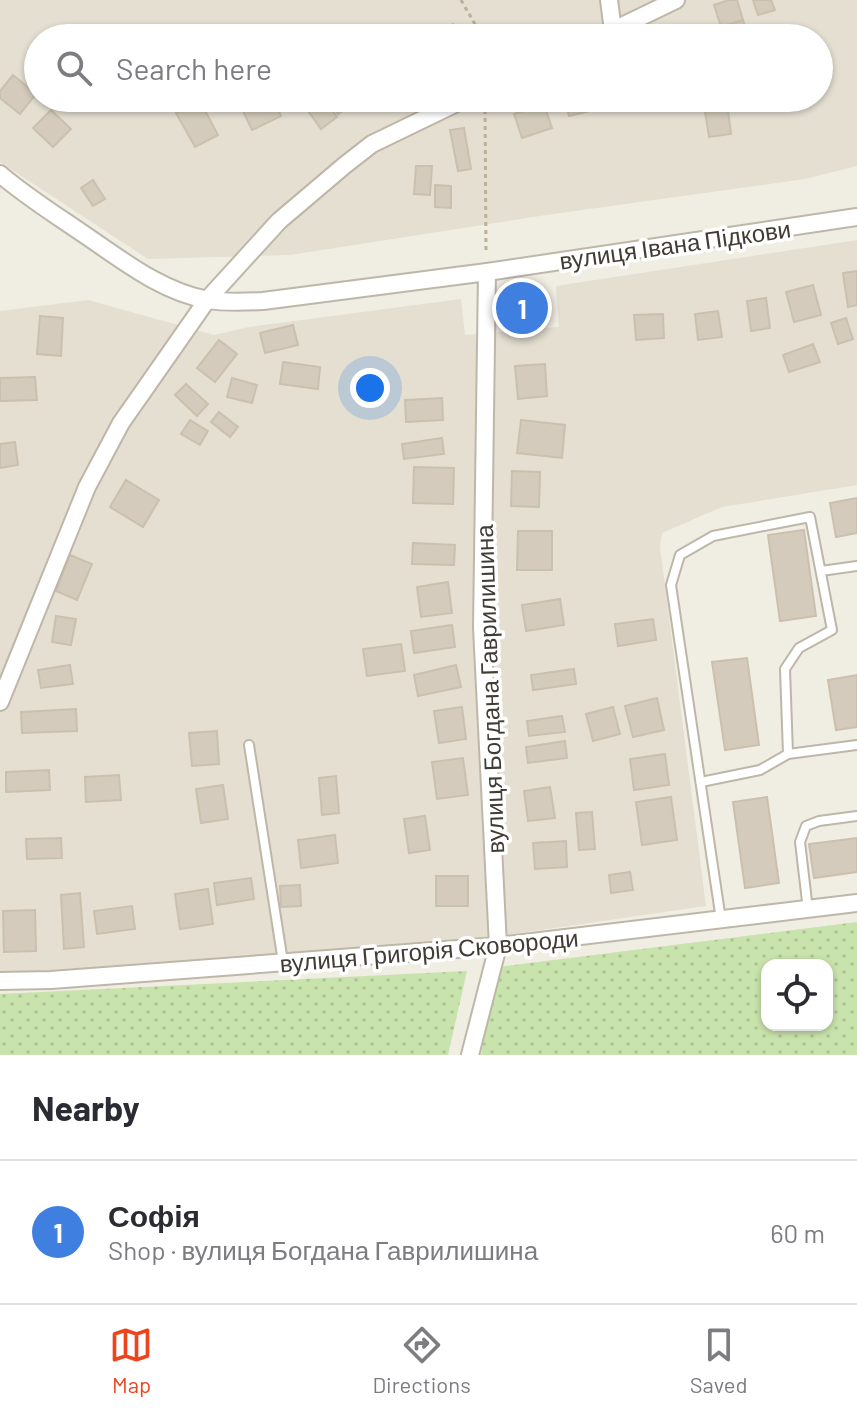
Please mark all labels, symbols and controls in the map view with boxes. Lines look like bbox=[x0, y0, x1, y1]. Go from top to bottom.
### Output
search box bbox=[24, 24, 833, 112]
icon: search bbox=[52, 46, 96, 90]
text: Search here bbox=[116, 50, 272, 86]
street label: вулиця Івана Підкови bbox=[557, 213, 793, 275]
pin: 1 bbox=[496, 278, 548, 338]
your location bbox=[350, 368, 390, 408]
street label: вулиця Богдана Гаврилишина bbox=[469, 523, 509, 854]
street label: вулиця Григорія Сковороди bbox=[278, 922, 580, 978]
map controls bbox=[761, 959, 833, 1031]
button: locate bbox=[761, 959, 833, 1031]
text: Nearby bbox=[32, 1087, 140, 1128]
text: Софія bbox=[108, 1197, 200, 1233]
text: 1 bbox=[53, 1217, 63, 1248]
text: 60 m bbox=[770, 1217, 825, 1248]
text: Shop · вулиця Богдана Гаврилишина bbox=[108, 1234, 538, 1265]
tab: Map bbox=[109, 1323, 153, 1397]
tab: Directions bbox=[372, 1323, 471, 1397]
tab: Saved bbox=[690, 1323, 747, 1397]

